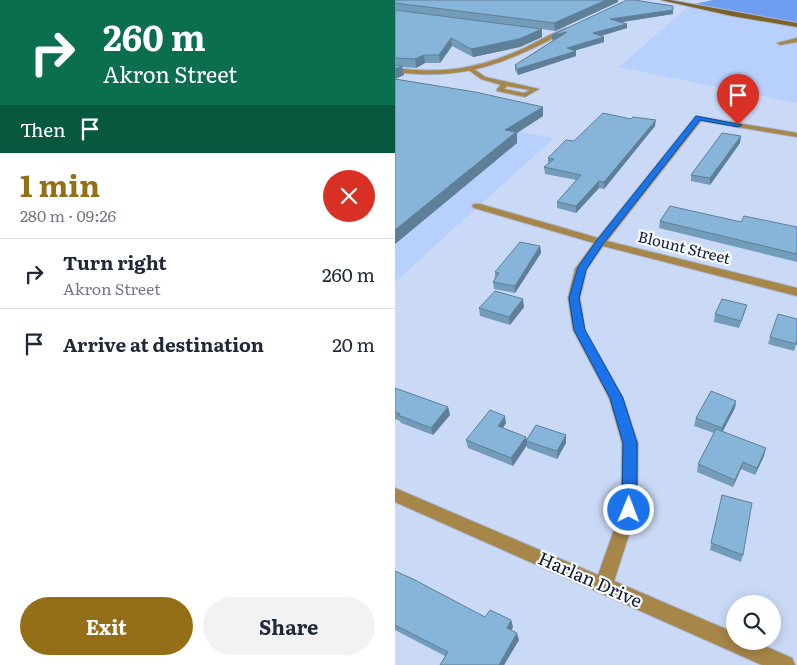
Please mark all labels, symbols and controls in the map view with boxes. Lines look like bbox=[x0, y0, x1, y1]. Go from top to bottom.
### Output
text: 260 m bbox=[103, 10, 206, 62]
icon: right bbox=[20, 20, 85, 85]
text: Akron Street bbox=[103, 57, 237, 90]
pin bbox=[717, 74, 759, 125]
icon: arrive bbox=[724, 81, 752, 109]
text: Then bbox=[20, 115, 66, 143]
icon: arrive bbox=[76, 115, 104, 143]
text: 1 min bbox=[20, 162, 100, 206]
button: close bbox=[323, 170, 375, 222]
text: 280 m · 09:26 bbox=[20, 203, 116, 227]
street label: Blount Street bbox=[636, 224, 733, 269]
text: Turn right bbox=[63, 248, 167, 276]
icon: right bbox=[20, 260, 48, 288]
text: 260 m bbox=[322, 260, 375, 288]
text: Akron Street bbox=[63, 276, 161, 300]
icon: arrive bbox=[20, 330, 48, 358]
text: Arrive at destination bbox=[63, 330, 264, 358]
text: 20 m bbox=[332, 330, 375, 358]
position arrow bbox=[602, 483, 654, 535]
street label: Harlan Drive bbox=[534, 544, 647, 614]
map controls bbox=[726, 595, 781, 650]
button: search bbox=[726, 595, 781, 650]
button: Exit bbox=[20, 597, 193, 655]
button: Share bbox=[203, 597, 375, 655]

